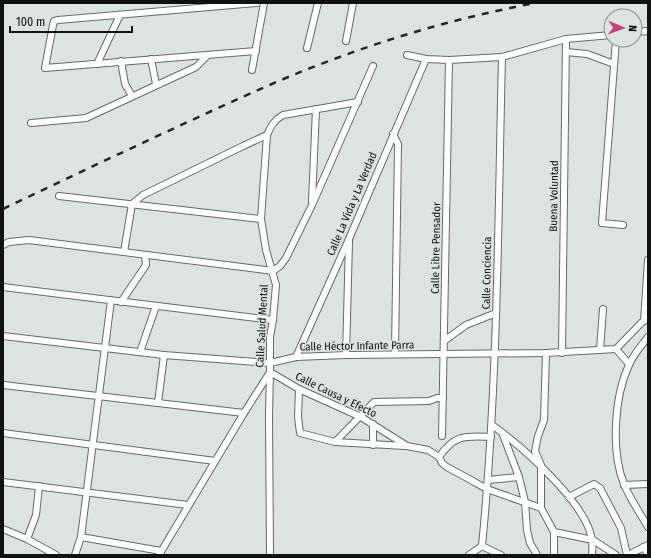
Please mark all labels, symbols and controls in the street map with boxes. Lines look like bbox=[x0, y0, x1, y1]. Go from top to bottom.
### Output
scale bar bbox=[10, 8, 132, 34]
north arrow bbox=[603, 8, 643, 48]
text: 100 m bbox=[16, 15, 45, 29]
text: N bbox=[626, 25, 639, 32]
street label: Calle La Vida y La Verdad bbox=[324, 150, 380, 258]
street label: Buena Voluntad bbox=[547, 160, 561, 232]
street label: Calle Libre Pensador bbox=[429, 202, 443, 294]
street label: Calle Conciencia bbox=[480, 236, 494, 310]
street label: Calle Salud Mental bbox=[253, 284, 271, 368]
street label: Calle Héctor Infante Parra bbox=[300, 338, 414, 354]
street label: Calle Causa y Efecto bbox=[293, 370, 379, 420]

